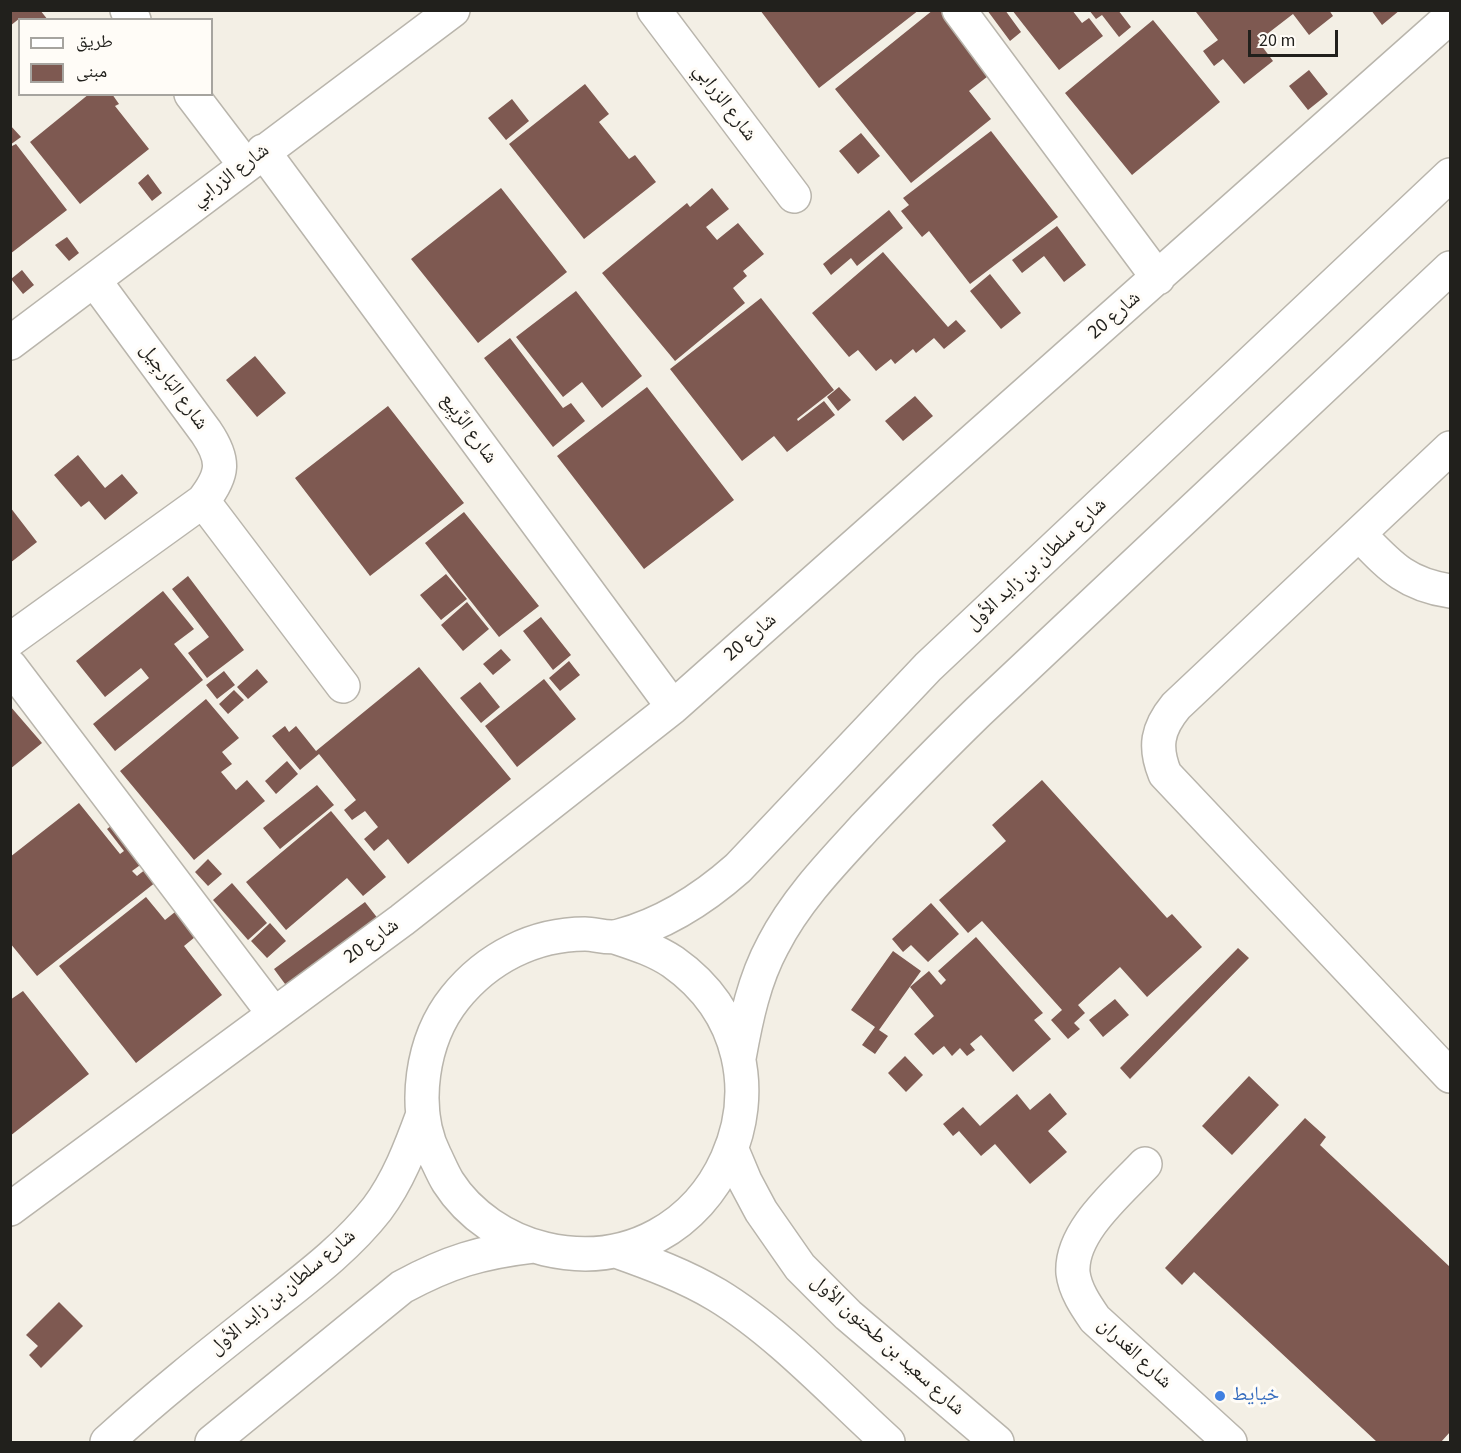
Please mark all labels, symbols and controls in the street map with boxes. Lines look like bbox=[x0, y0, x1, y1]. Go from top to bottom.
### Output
legend bbox=[18, 18, 213, 96]
scale bar bbox=[1251, 18, 1341, 56]
text: 20 m bbox=[1259, 28, 1295, 53]
text: طريق bbox=[76, 29, 113, 54]
text: مبنى bbox=[76, 59, 107, 84]
street label: شارع الزرابي bbox=[687, 60, 761, 146]
street label: شارع الزرابي bbox=[188, 139, 274, 213]
street label: شارع 20 bbox=[1084, 287, 1146, 345]
street label: شارع البَارجِيل bbox=[133, 339, 213, 435]
street label: شارع الرَّبِيع bbox=[434, 389, 502, 469]
street label: شارع سلطان بن زايد الأول bbox=[962, 494, 1112, 636]
street label: شارع 20 bbox=[720, 609, 782, 667]
street label: شارع 20 bbox=[340, 914, 404, 970]
street label: شارع سلطان بن زايد الأول bbox=[205, 1225, 361, 1361]
street label: شارع سعيد بن طحنون الأول bbox=[805, 1270, 969, 1422]
street label: شارع الغدران bbox=[1092, 1314, 1176, 1394]
place label: خيايط bbox=[1232, 1384, 1279, 1408]
marker: خيايط bbox=[1213, 1389, 1227, 1403]

